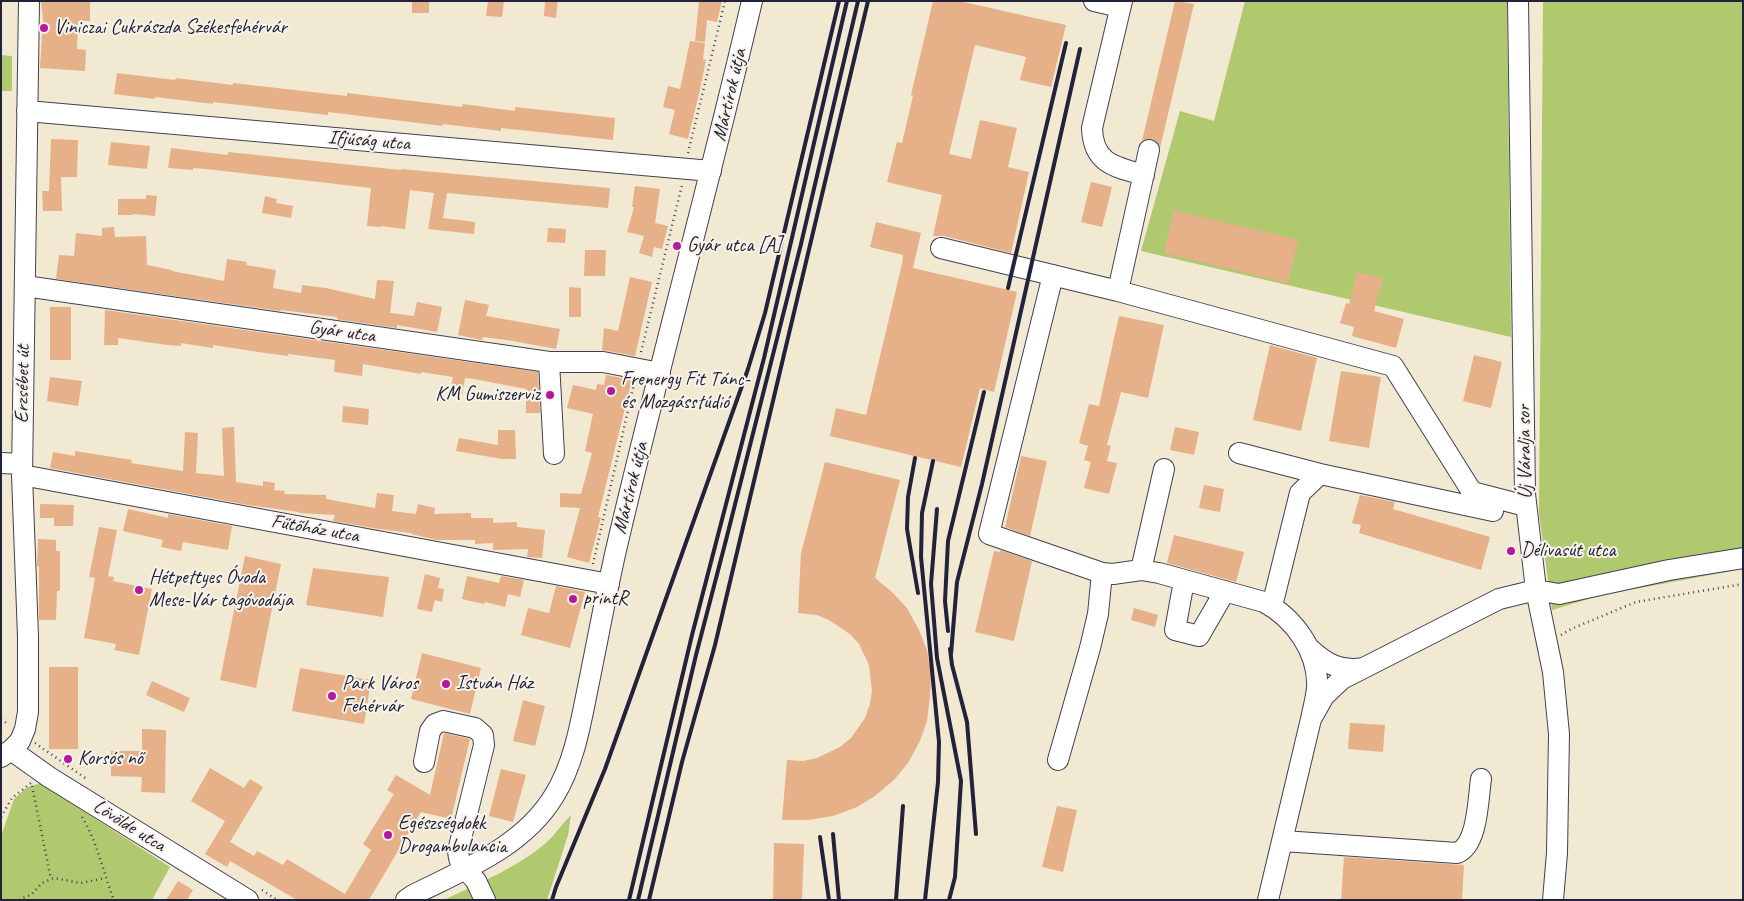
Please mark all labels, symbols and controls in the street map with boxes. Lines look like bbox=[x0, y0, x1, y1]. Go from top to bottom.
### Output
place label: Viniczai Cukrászda Székesfehérvár bbox=[54, 16, 287, 40]
marker: Viniczai Cukrászda Székesfehérvár bbox=[38, 22, 50, 34]
street label: Mártírok útja bbox=[708, 47, 752, 143]
street label: Ifjúság utca bbox=[327, 125, 411, 157]
place label: Gyár utca [A] bbox=[687, 234, 781, 258]
marker: Gyár utca [A] bbox=[671, 240, 683, 252]
street label: Gyár utca bbox=[307, 315, 377, 349]
street label: Erzsébet út bbox=[10, 345, 36, 423]
place label: Frenergy Fit Tánc- és Mozgásstúdió bbox=[621, 368, 750, 415]
place label: KM Gumiszerviz bbox=[435, 383, 540, 407]
marker: Frenergy Fit Tánc- és Mozgásstúdió bbox=[605, 385, 617, 397]
marker: KM Gumiszerviz bbox=[544, 389, 556, 401]
street label: Új Váralja sor bbox=[1512, 405, 1538, 499]
street label: Mártírok útja bbox=[608, 440, 654, 536]
street label: Fűtőház utca bbox=[269, 510, 361, 548]
place label: Délivasút utca bbox=[1521, 539, 1616, 563]
marker: Délivasút utca bbox=[1505, 545, 1517, 557]
place label: Hétpettyes Óvoda Mese-Vár tagóvodája bbox=[149, 566, 293, 613]
marker: Hétpettyes Óvoda Mese-Vár tagóvodája bbox=[133, 584, 145, 596]
place label: printR bbox=[583, 587, 628, 611]
marker: printR bbox=[567, 593, 579, 605]
place label: Park Város Fehérvár bbox=[342, 672, 418, 719]
place label: István Ház bbox=[456, 672, 533, 696]
marker: István Ház bbox=[440, 678, 452, 690]
marker: Park Város Fehérvár bbox=[326, 690, 338, 702]
place label: Korsós nő bbox=[78, 747, 143, 771]
marker: Korsós nő bbox=[62, 753, 74, 765]
street label: Lövölde utca bbox=[88, 794, 170, 858]
place label: Egészségdokk Drogambulancia bbox=[398, 812, 507, 859]
marker: Egészségdokk Drogambulancia bbox=[382, 829, 394, 841]

